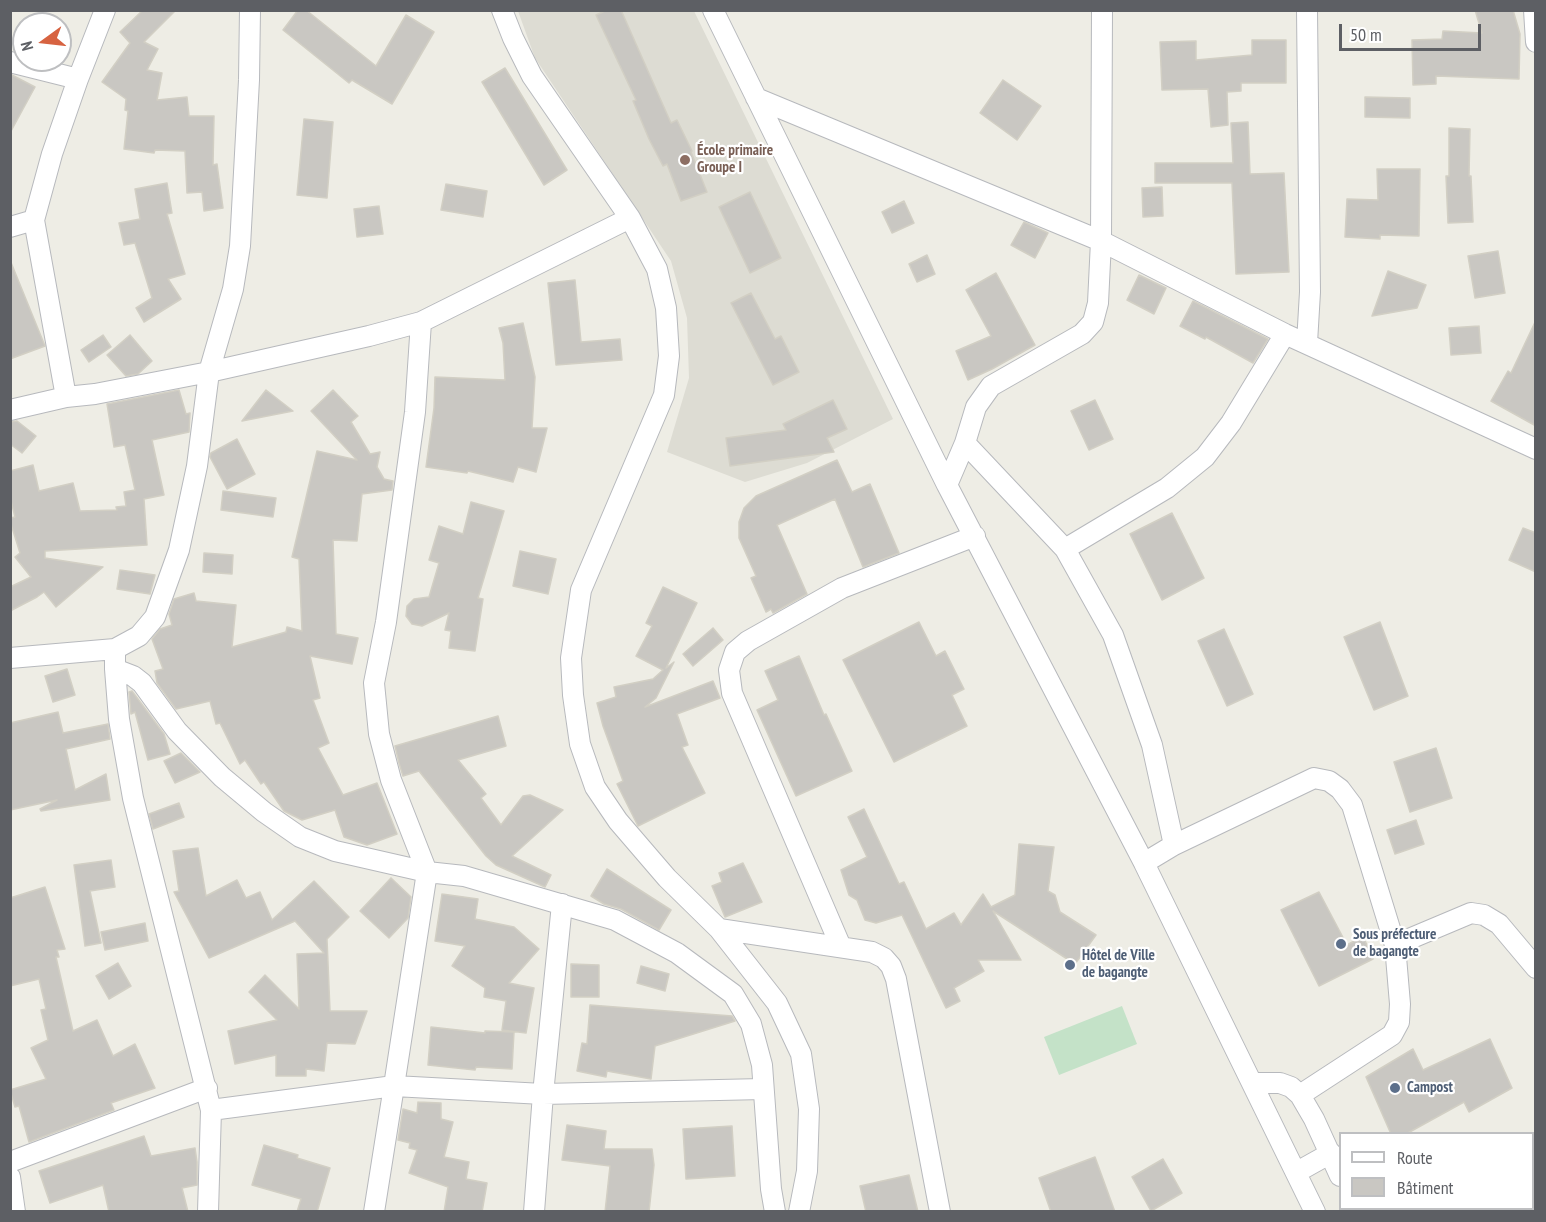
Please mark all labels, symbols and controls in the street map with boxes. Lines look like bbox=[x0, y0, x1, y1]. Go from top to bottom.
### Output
north arrow bbox=[12, 12, 72, 72]
scale bar bbox=[1342, 12, 1484, 50]
text: 50 m bbox=[1350, 23, 1382, 46]
text: N bbox=[16, 39, 37, 53]
place label: École primaire Groupe I bbox=[697, 142, 773, 177]
marker: École primaire Groupe I bbox=[678, 153, 692, 167]
place label: Sous préfecture de bagangte bbox=[1353, 926, 1436, 961]
marker: Sous préfecture de bagangte bbox=[1334, 937, 1348, 951]
place label: Hôtel de Ville de bagangte bbox=[1082, 947, 1155, 982]
marker: Hôtel de Ville de bagangte bbox=[1063, 958, 1077, 972]
place label: Campost bbox=[1407, 1079, 1453, 1097]
marker: Campost bbox=[1388, 1081, 1402, 1095]
legend bbox=[1339, 1132, 1534, 1210]
text: Route bbox=[1397, 1146, 1433, 1169]
text: Bâtiment bbox=[1397, 1176, 1454, 1199]

